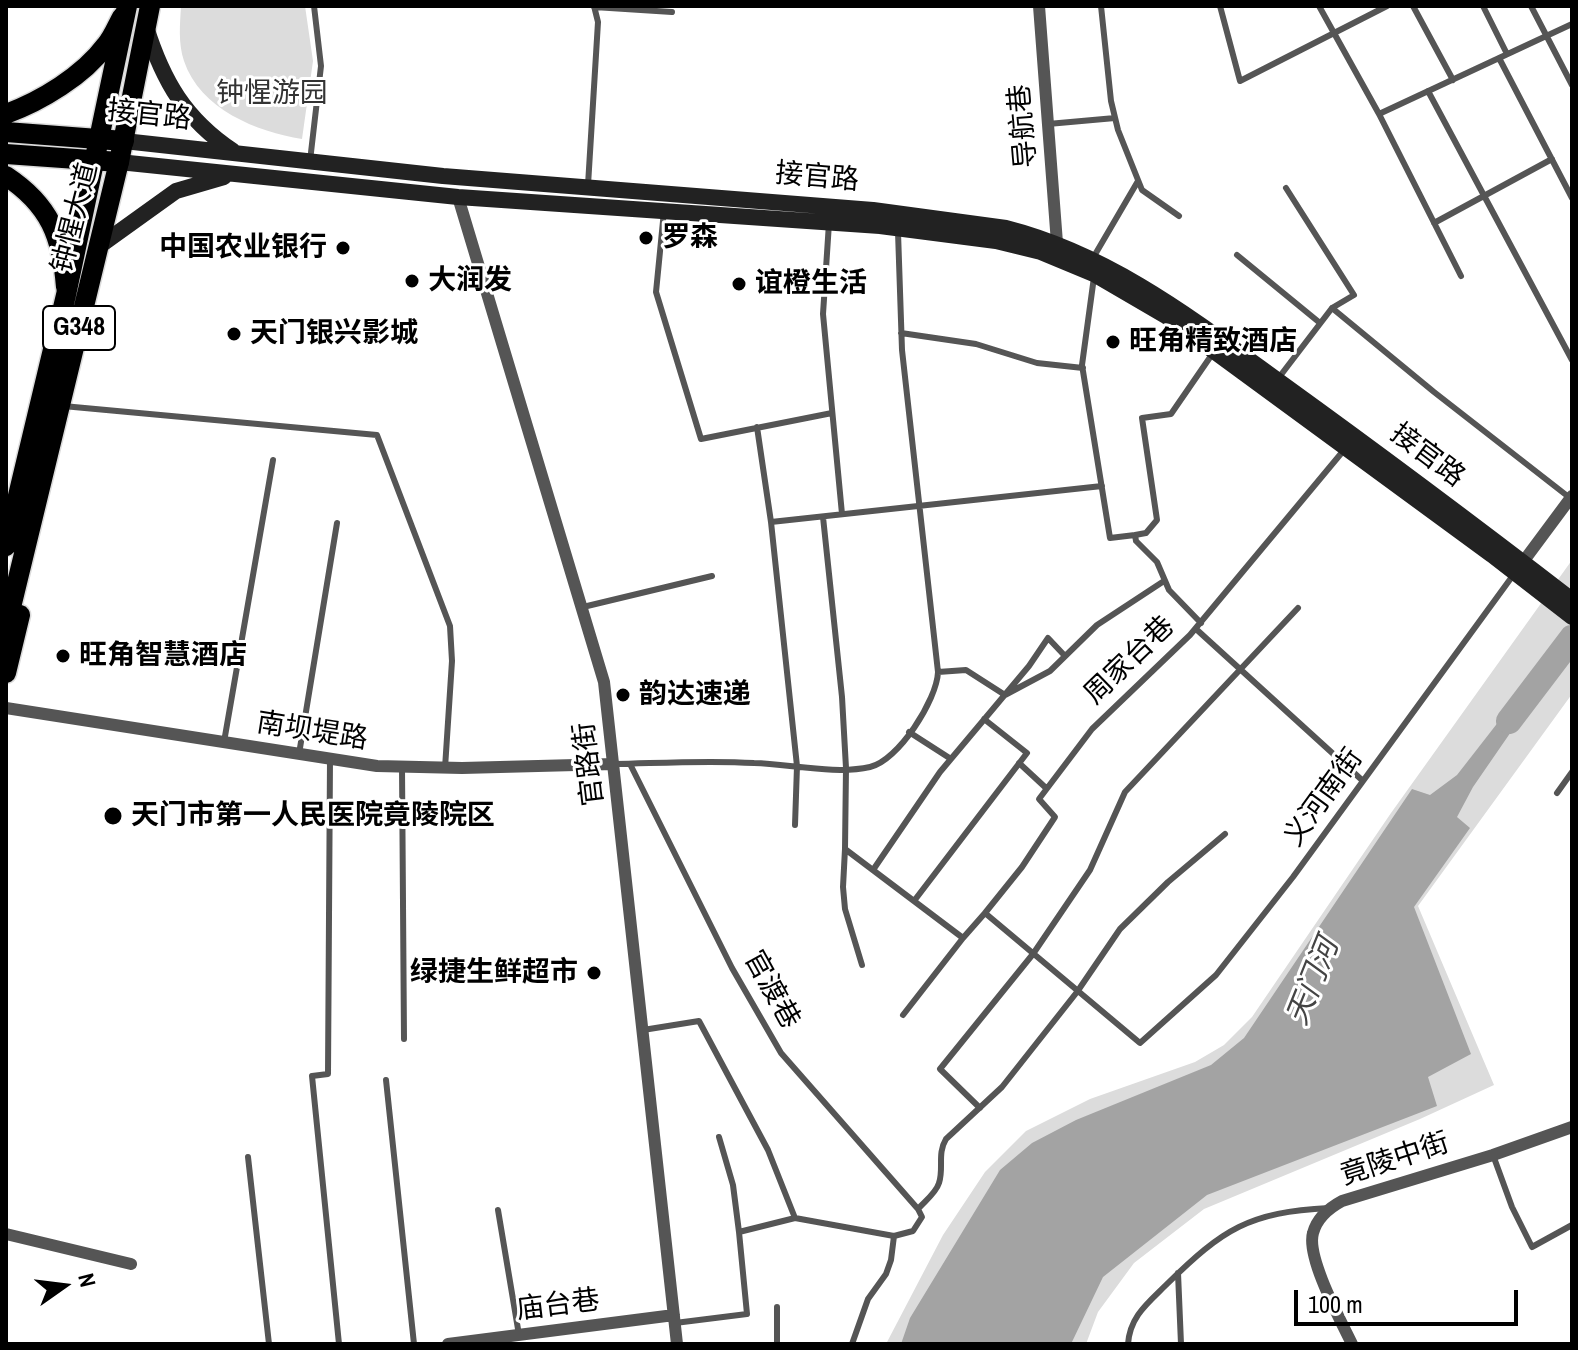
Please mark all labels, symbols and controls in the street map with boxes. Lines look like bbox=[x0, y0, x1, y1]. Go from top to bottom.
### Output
park label: 钟惺游园 bbox=[216, 77, 328, 111]
street label: 导航巷 bbox=[1004, 83, 1044, 169]
street label: 接官路 bbox=[105, 95, 193, 137]
street label: 接官路 bbox=[774, 158, 860, 198]
street label: 钟惺大道 bbox=[46, 160, 106, 276]
place label: 罗森 bbox=[662, 221, 718, 255]
marker: 罗森 bbox=[637, 229, 655, 247]
place label: 中国农业银行 bbox=[159, 231, 327, 265]
marker: 中国农业银行 bbox=[334, 239, 352, 257]
place label: 大润发 bbox=[428, 264, 512, 298]
place label: 谊橙生活 bbox=[755, 267, 867, 301]
marker: 大润发 bbox=[403, 272, 421, 290]
marker: 谊橙生活 bbox=[730, 275, 748, 293]
road number: G348 bbox=[43, 306, 115, 350]
place label: 天门银兴影城 bbox=[250, 317, 418, 351]
marker: 天门银兴影城 bbox=[225, 325, 243, 343]
place label: 旺角精致酒店 bbox=[1129, 325, 1297, 359]
marker: 旺角精致酒店 bbox=[1104, 333, 1122, 351]
street label: 接官路 bbox=[1383, 417, 1471, 495]
street label: 周家台巷 bbox=[1078, 610, 1182, 712]
place label: 旺角智慧酒店 bbox=[79, 639, 247, 673]
marker: 旺角智慧酒店 bbox=[54, 647, 72, 665]
place label: 韵达速递 bbox=[639, 678, 751, 712]
marker: 韵达速递 bbox=[614, 686, 632, 704]
street label: 南坝堤路 bbox=[254, 707, 370, 757]
street label: 官路街 bbox=[568, 720, 612, 808]
street label: 义河南街 bbox=[1277, 743, 1371, 853]
place label: 天门市第一人民医院竟陵院区 bbox=[131, 799, 495, 833]
marker: 天门市第一人民医院竟陵院区 bbox=[102, 805, 124, 827]
water label: 天门河 bbox=[1280, 934, 1348, 1030]
street label: 官渡巷 bbox=[736, 945, 806, 1035]
place label: 绿捷生鲜超市 bbox=[410, 956, 578, 990]
marker: 绿捷生鲜超市 bbox=[585, 964, 603, 982]
street label: 竟陵中街 bbox=[1337, 1127, 1453, 1193]
north arrow bbox=[24, 1246, 104, 1326]
text: N bbox=[71, 1270, 103, 1290]
scale bar bbox=[1298, 1274, 1522, 1324]
street label: 庙台巷 bbox=[514, 1284, 602, 1328]
text: 100 m bbox=[1308, 1288, 1363, 1320]

